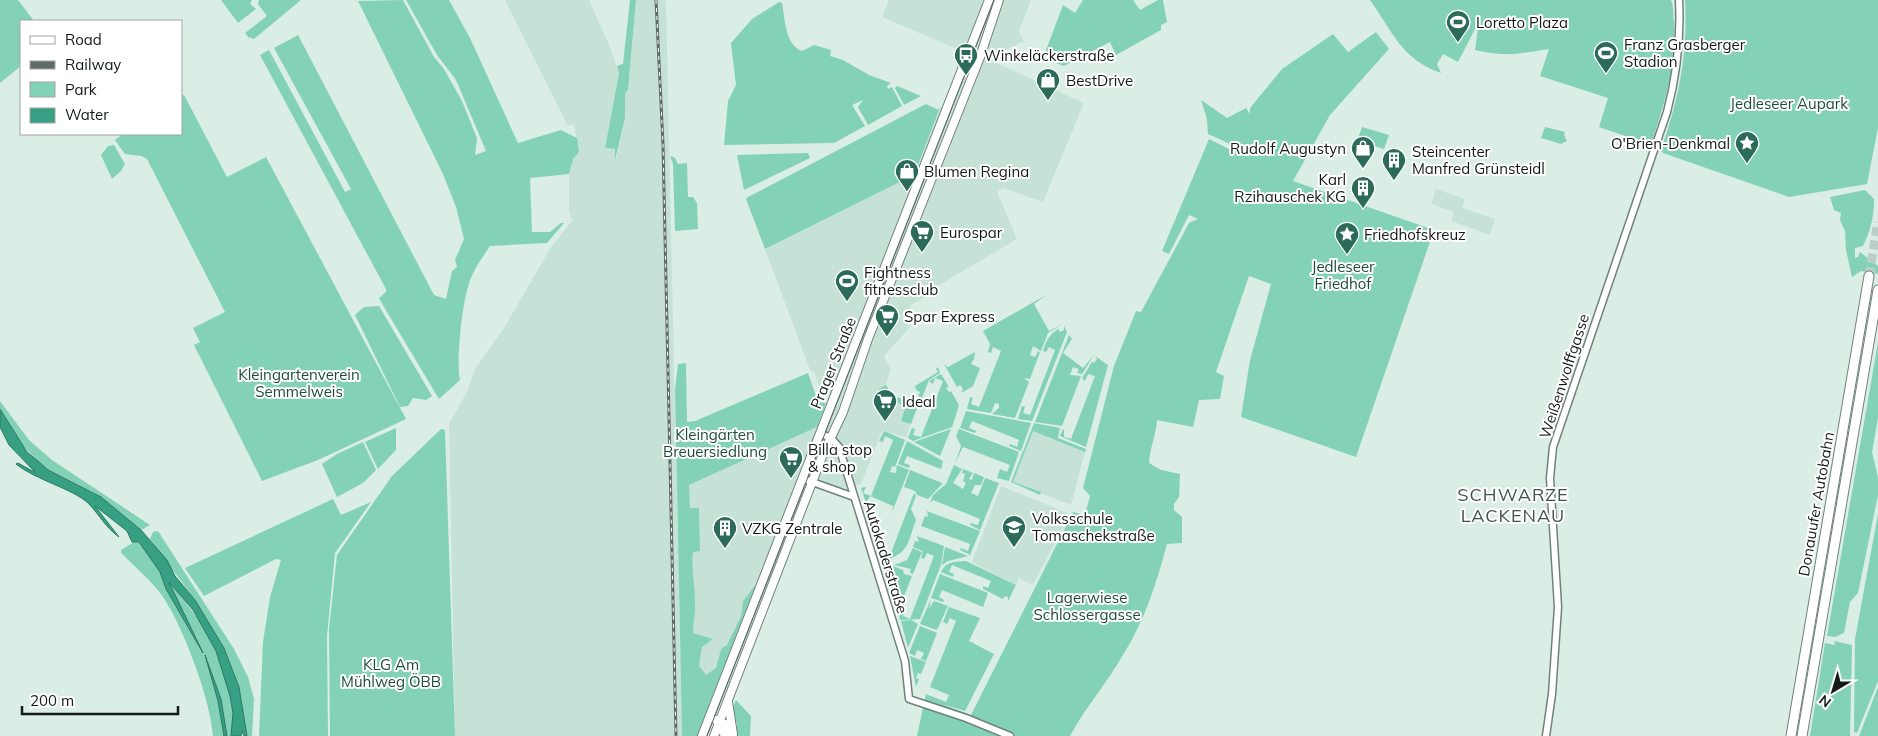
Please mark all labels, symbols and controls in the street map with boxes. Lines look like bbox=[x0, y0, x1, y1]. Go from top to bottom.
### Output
sports icon: Loretto Plaza bbox=[1445, 9, 1471, 43]
place label: Loretto Plaza bbox=[1476, 13, 1568, 32]
legend bbox=[20, 20, 182, 135]
text: Road bbox=[65, 30, 102, 49]
place label: Franz Grasberger Stadion bbox=[1624, 35, 1746, 71]
sports icon: Franz Grasberger Stadion bbox=[1593, 40, 1619, 74]
bus stop icon: Winkeläckerstraße bbox=[953, 42, 979, 76]
place label: Winkeläckerstraße bbox=[984, 46, 1114, 65]
text: Railway bbox=[65, 55, 121, 74]
shop icon: BestDrive bbox=[1035, 67, 1061, 101]
place label: BestDrive bbox=[1066, 71, 1133, 90]
text: Park bbox=[65, 80, 97, 99]
park label: Jedleseer Aupark bbox=[1730, 94, 1848, 113]
text: Water bbox=[65, 105, 109, 124]
place icon: O'Brien-Denkmal bbox=[1734, 130, 1760, 164]
place label: O'Brien-Denkmal bbox=[1611, 134, 1730, 153]
shop icon: Rudolf Augustyn bbox=[1350, 135, 1376, 169]
place label: Rudolf Augustyn bbox=[1230, 139, 1346, 158]
place label: Steincenter Manfred Grünsteidl bbox=[1412, 142, 1545, 178]
building icon: Steincenter Manfred Grünsteidl bbox=[1381, 147, 1407, 181]
shop icon: Blumen Regina bbox=[894, 158, 920, 192]
place label: Blumen Regina bbox=[924, 162, 1029, 181]
place label: Karl Rzihauschek KG bbox=[1234, 170, 1346, 206]
building icon: Karl Rzihauschek KG bbox=[1350, 175, 1376, 209]
supermarket icon: Eurospar bbox=[909, 219, 935, 253]
place icon: Friedhofskreuz bbox=[1334, 221, 1360, 255]
place label: Eurospar bbox=[940, 223, 1003, 242]
place label: Friedhofskreuz bbox=[1364, 225, 1466, 244]
park label: Jedleseer Friedhof bbox=[1311, 257, 1375, 293]
place label: Fightness fitnessclub bbox=[864, 263, 938, 299]
sports icon: Fightness fitnessclub bbox=[834, 268, 860, 302]
supermarket icon: Spar Express bbox=[874, 303, 900, 337]
place label: Spar Express bbox=[904, 307, 995, 326]
street label: Weißenwolffgasse bbox=[1535, 311, 1593, 441]
street label: Prager Straße bbox=[806, 314, 860, 412]
park label: Kleingartenverein Semmelweis bbox=[238, 365, 360, 401]
supermarket icon: Ideal bbox=[872, 388, 898, 422]
place label: Ideal bbox=[902, 392, 936, 411]
park label: Kleingärten Breuersiedlung bbox=[663, 425, 767, 461]
street label: Donauufer Autobahn bbox=[1794, 430, 1838, 578]
place label: Billa stop & shop bbox=[808, 440, 872, 476]
supermarket icon: Billa stop & shop bbox=[778, 445, 804, 479]
district label: SCHWARZE LACKENAU bbox=[1457, 483, 1569, 527]
street label: Autokaderstraße bbox=[860, 498, 912, 616]
place label: Volksschule Tomaschekstraße bbox=[1032, 509, 1155, 545]
school or university icon: Volksschule Tomaschekstraße bbox=[1001, 514, 1027, 548]
building icon: VZKG Zentrale bbox=[712, 515, 738, 549]
place label: VZKG Zentrale bbox=[742, 519, 842, 538]
park label: Lagerwiese Schlossergasse bbox=[1033, 588, 1141, 624]
park label: KLG Am Mühlweg ÖBB bbox=[341, 655, 441, 691]
north arrow bbox=[1808, 666, 1858, 716]
scale bar bbox=[22, 684, 179, 716]
text: 200 m bbox=[30, 691, 74, 710]
text: N bbox=[1815, 691, 1835, 712]

